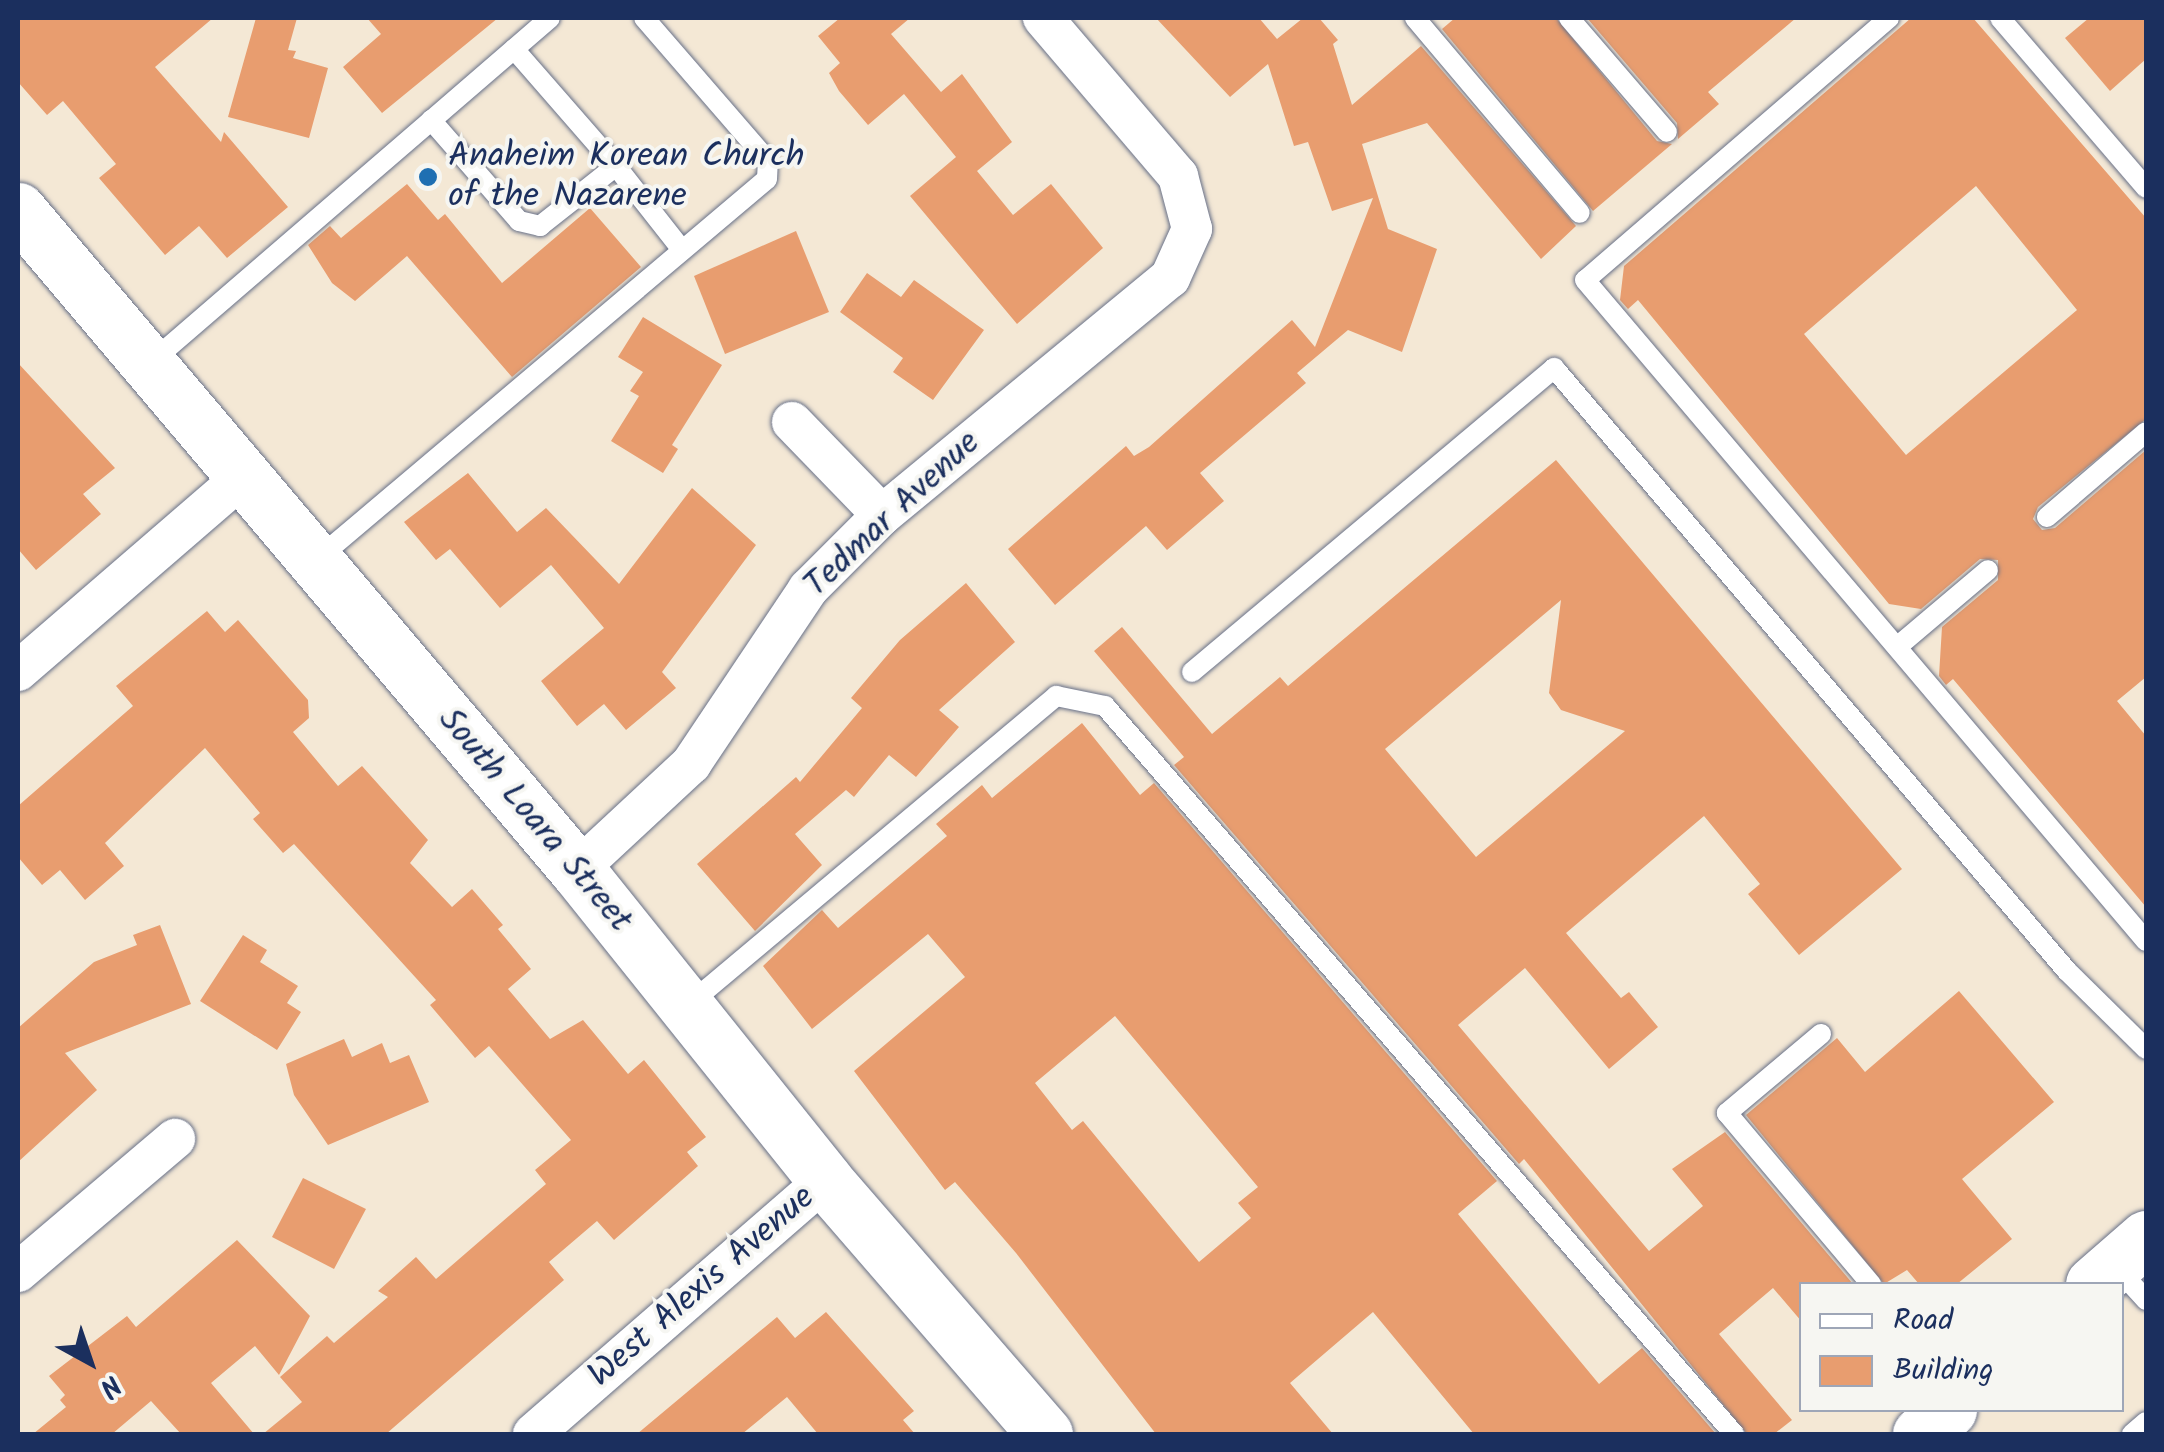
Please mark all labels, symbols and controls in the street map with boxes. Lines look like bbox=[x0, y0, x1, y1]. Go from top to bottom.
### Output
place label: Anaheim Korean Church of the Nazarene bbox=[448, 136, 805, 218]
marker: Anaheim Korean Church of the Nazarene bbox=[417, 166, 439, 188]
street label: Tedmar Avenue bbox=[796, 423, 990, 607]
street label: South Loara Street bbox=[428, 700, 640, 942]
street label: West Alexis Avenue bbox=[580, 1177, 824, 1397]
legend bbox=[1799, 1282, 2124, 1412]
text: Road bbox=[1893, 1297, 1953, 1345]
north arrow bbox=[40, 1312, 140, 1412]
text: Building bbox=[1893, 1347, 1993, 1395]
text: N bbox=[88, 1362, 131, 1408]

